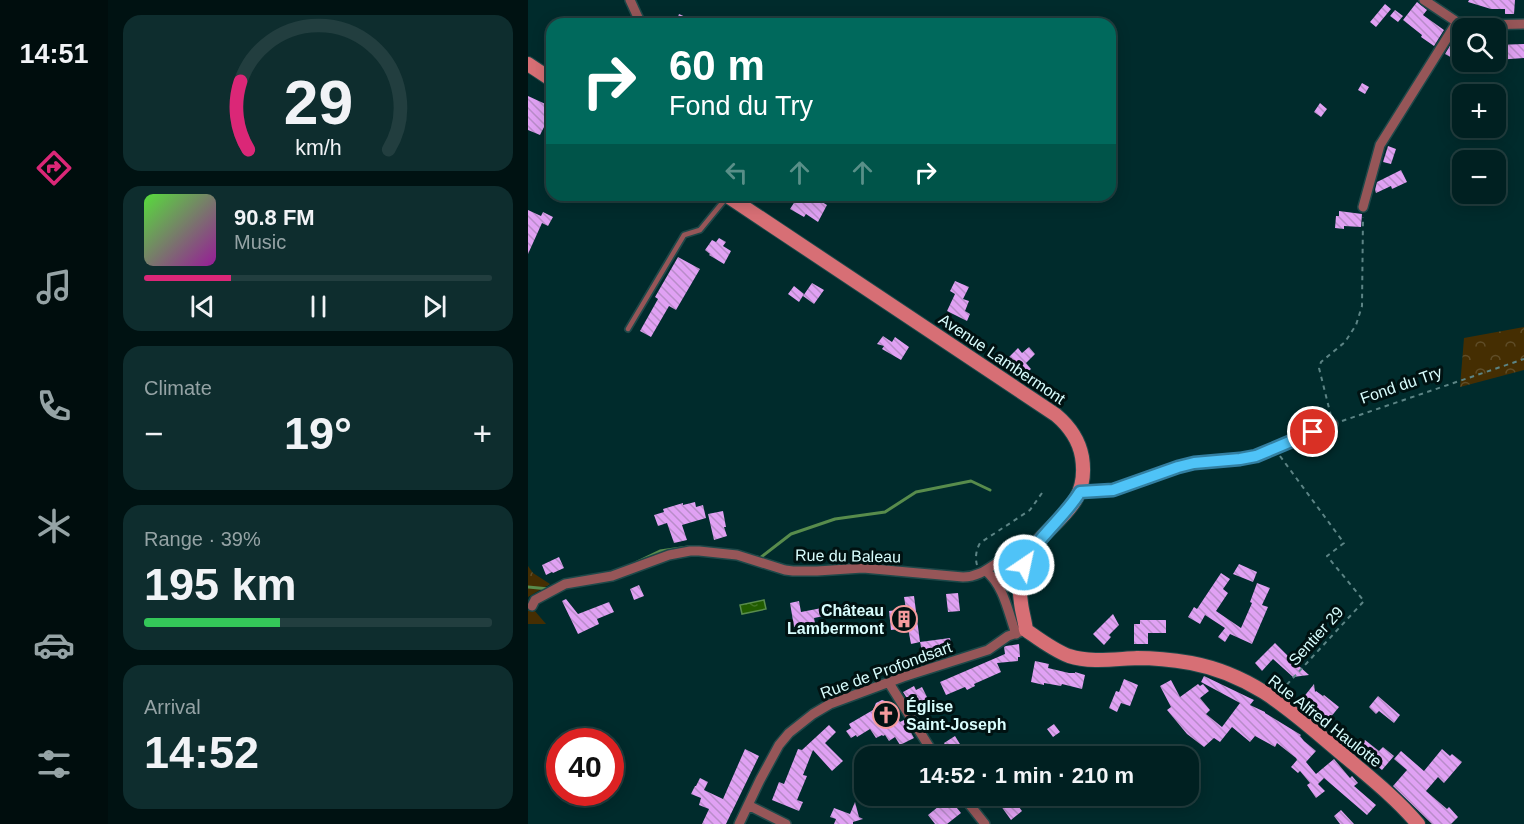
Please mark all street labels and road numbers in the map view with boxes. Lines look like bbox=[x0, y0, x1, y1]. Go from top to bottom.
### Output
street label: Avenue Lambermont bbox=[936, 311, 1069, 408]
street label: Fond du Try bbox=[1358, 363, 1444, 407]
street label: Rue du Baleau bbox=[795, 547, 901, 565]
street label: Sentier 29 bbox=[1285, 603, 1347, 669]
street label: Rue de Profondsart bbox=[818, 638, 955, 702]
street label: Rue Alfred Haulotte bbox=[1265, 672, 1385, 770]

